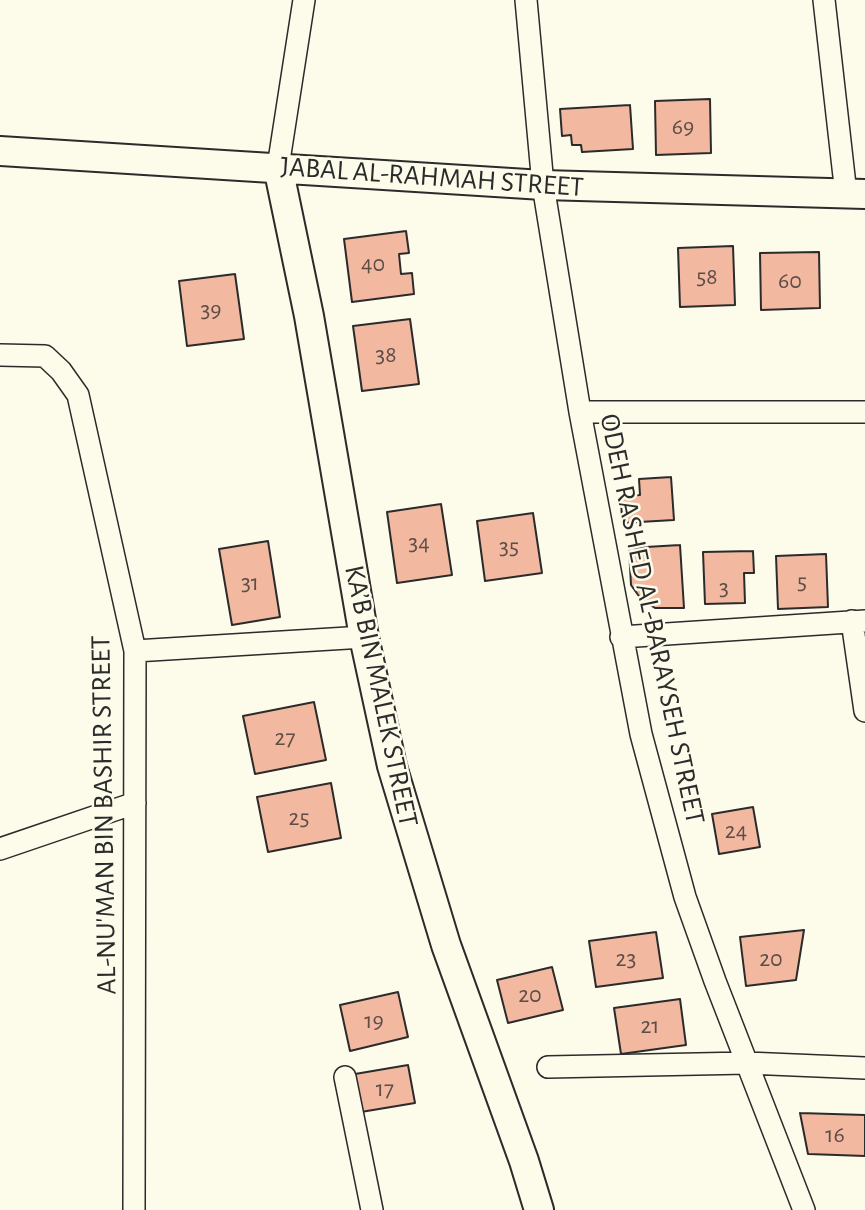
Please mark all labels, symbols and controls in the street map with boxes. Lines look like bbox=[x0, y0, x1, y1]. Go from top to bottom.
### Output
house number: 69 bbox=[672, 113, 694, 141]
street label: JABAL AL-RAHMAH STREET bbox=[279, 150, 585, 204]
house number: 40 bbox=[361, 250, 385, 278]
house number: 58 bbox=[696, 263, 718, 291]
house number: 60 bbox=[778, 267, 802, 295]
house number: 39 bbox=[200, 296, 222, 324]
house number: 38 bbox=[375, 341, 397, 369]
street label: ODEH RASHED AL-BARAYSEH STREET bbox=[592, 411, 712, 827]
house number: 34 bbox=[408, 529, 430, 557]
house number: 35 bbox=[499, 533, 519, 561]
street label: KA’B BIN MALEK STREET bbox=[337, 562, 425, 830]
house number: 5 bbox=[797, 568, 807, 596]
house number: 31 bbox=[241, 569, 259, 597]
house number: 3 bbox=[719, 574, 729, 602]
street label: AL-NU'MAN BIN BASHIR STREET bbox=[84, 635, 124, 995]
house number: 27 bbox=[275, 724, 295, 752]
house number: 25 bbox=[289, 804, 309, 832]
house number: 24 bbox=[725, 817, 747, 845]
house number: 23 bbox=[616, 945, 636, 973]
house number: 20 bbox=[759, 945, 783, 973]
house number: 20 bbox=[518, 981, 542, 1009]
house number: 19 bbox=[364, 1007, 384, 1035]
house number: 21 bbox=[640, 1012, 660, 1040]
house number: 17 bbox=[376, 1075, 394, 1103]
house number: 16 bbox=[825, 1121, 845, 1149]

